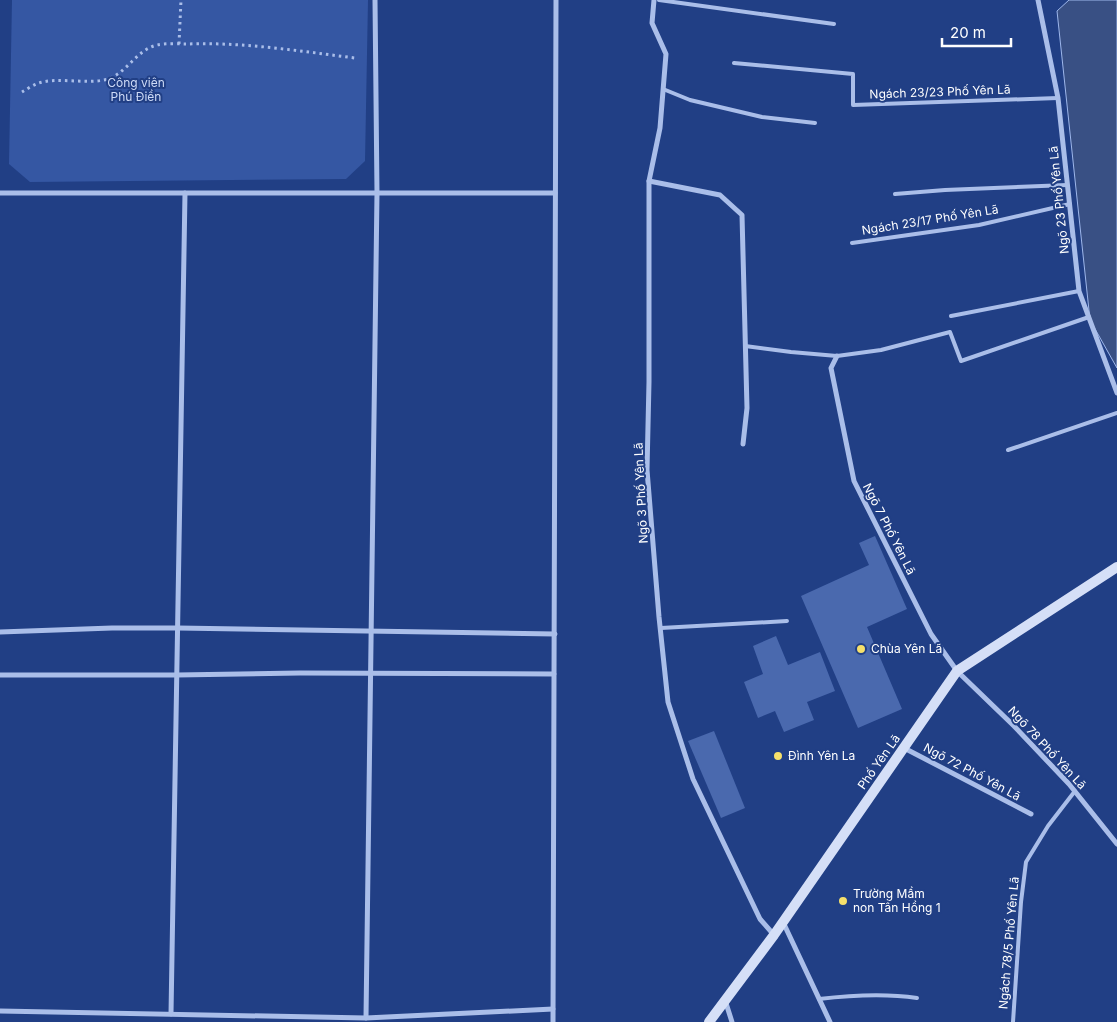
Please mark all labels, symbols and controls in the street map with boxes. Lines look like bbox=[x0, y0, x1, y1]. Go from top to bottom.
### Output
scale bar bbox=[942, 15, 1011, 47]
text: 20 m bbox=[950, 23, 986, 42]
park label: Công viên Phú Điền bbox=[107, 75, 165, 104]
street label: Ngách 23/23 Phố Yên Lã bbox=[869, 82, 1011, 101]
street label: Ngõ 23 Phố Yên Lã bbox=[1045, 145, 1072, 255]
street label: Ngách 23/17 Phố Yên Lã bbox=[861, 201, 999, 238]
street label: Ngõ 3 Phố Yên Lã bbox=[630, 442, 651, 544]
street label: Ngõ 7 Phố Yên Lã bbox=[860, 481, 919, 577]
place label: Chùa Yên Lã bbox=[871, 641, 942, 656]
marker: Chùa Yên Lã bbox=[855, 643, 867, 655]
street label: Ngõ 78 Phố Yên Lã bbox=[1005, 703, 1090, 792]
street label: Phố Yên Lã bbox=[854, 731, 903, 792]
street label: Ngõ 72 Phố Yên Lã bbox=[921, 740, 1023, 804]
place label: Đình Yên La bbox=[788, 748, 855, 763]
marker: Đình Yên La bbox=[772, 750, 784, 762]
street label: Ngách 78/5 Phố Yên Lã bbox=[995, 876, 1022, 1010]
place label: Trường Mầm non Tân Hồng 1 bbox=[853, 886, 941, 915]
marker: Trường Mầm non Tân Hồng 1 bbox=[837, 895, 849, 907]

